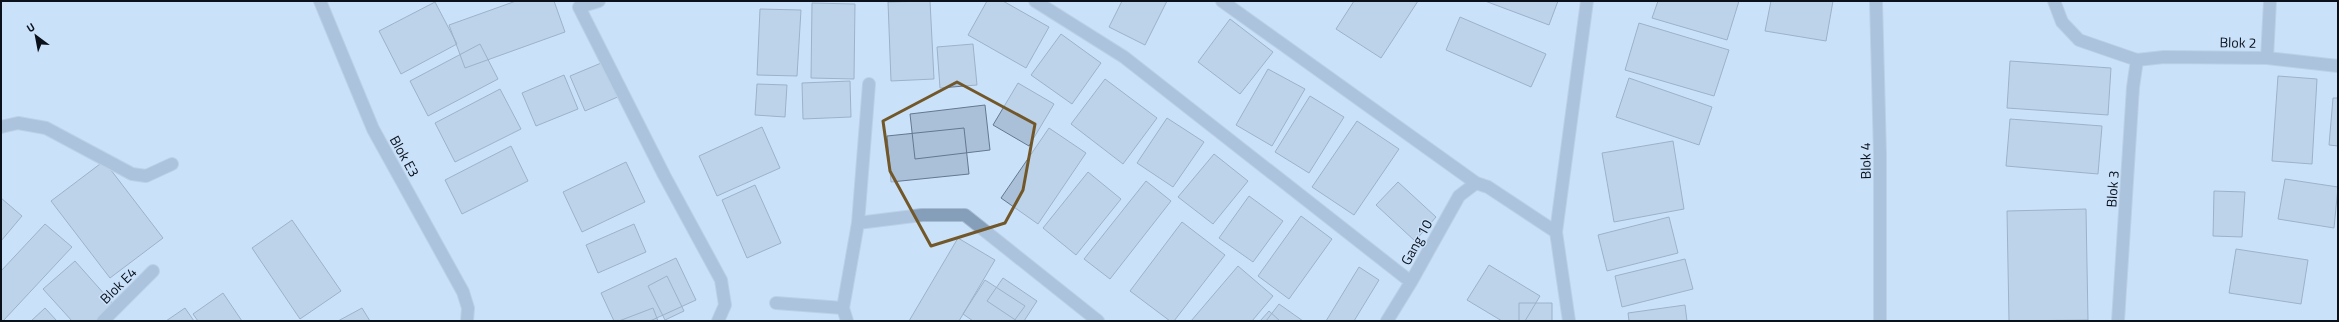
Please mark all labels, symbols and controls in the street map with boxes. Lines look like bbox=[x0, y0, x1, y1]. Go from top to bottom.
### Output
north arrow bbox=[16, 16, 56, 56]
text: U bbox=[23, 19, 38, 36]
street label: Blok 2 bbox=[2219, 31, 2257, 53]
street label: Blok E3 bbox=[385, 131, 425, 181]
street label: Blok 4 bbox=[1854, 142, 1876, 180]
street label: Blok 3 bbox=[2100, 170, 2124, 208]
street label: Gang 10 bbox=[1395, 215, 1437, 269]
street label: Blok E4 bbox=[95, 262, 141, 308]

